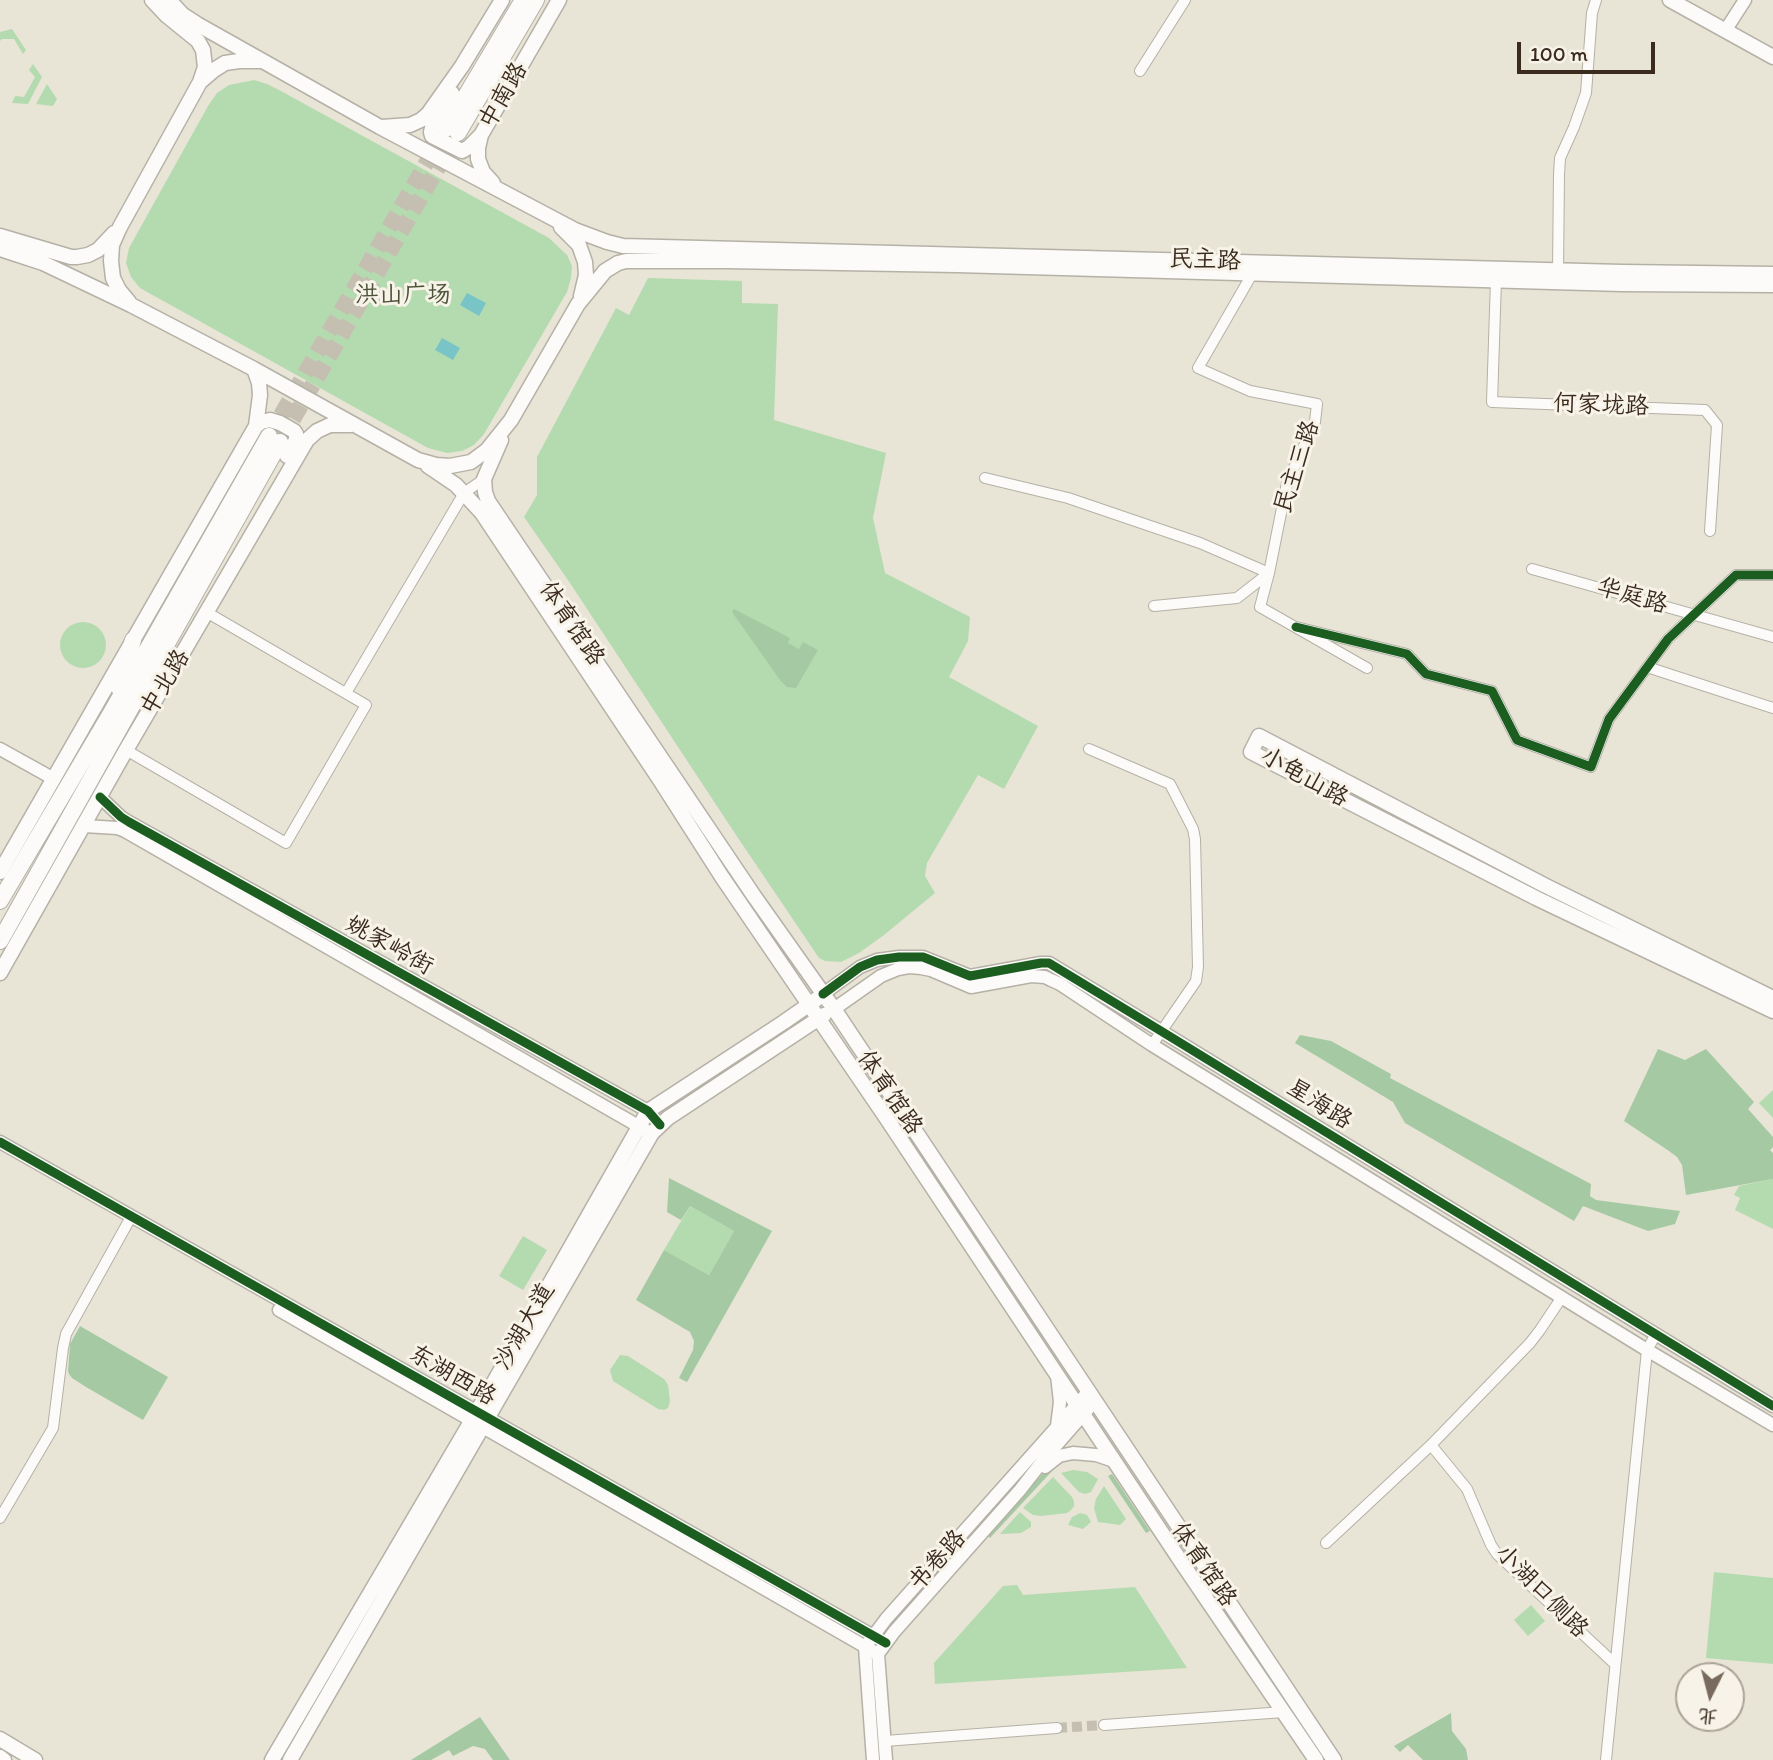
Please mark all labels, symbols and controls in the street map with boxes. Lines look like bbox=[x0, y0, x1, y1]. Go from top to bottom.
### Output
scale bar bbox=[1521, 28, 1659, 72]
text: 100 m bbox=[1530, 41, 1588, 66]
street label: 中南路 bbox=[474, 58, 534, 134]
street label: 民主路 bbox=[1169, 245, 1241, 277]
park label: 洪山广场 bbox=[355, 282, 451, 310]
street label: 何家垅路 bbox=[1553, 390, 1649, 422]
street label: 民主三路 bbox=[1269, 417, 1327, 517]
street label: 华庭路 bbox=[1593, 573, 1671, 621]
street label: 体育馆路 bbox=[532, 576, 610, 672]
street label: 中北路 bbox=[135, 645, 197, 721]
street label: 小龟山路 bbox=[1255, 742, 1353, 814]
street label: 姚家岭街 bbox=[340, 910, 438, 982]
street label: 体育馆路 bbox=[850, 1045, 928, 1141]
street label: 星海路 bbox=[1281, 1074, 1357, 1136]
street label: 沙湖大道 bbox=[489, 1278, 561, 1376]
street label: 东湖西路 bbox=[403, 1340, 501, 1412]
street label: 体育馆路 bbox=[1164, 1517, 1242, 1613]
street label: 书卷路 bbox=[903, 1525, 973, 1597]
street label: 小湖口侧路 bbox=[1488, 1539, 1594, 1645]
north arrow bbox=[1675, 1662, 1745, 1732]
text: 北 bbox=[1697, 1704, 1719, 1729]

